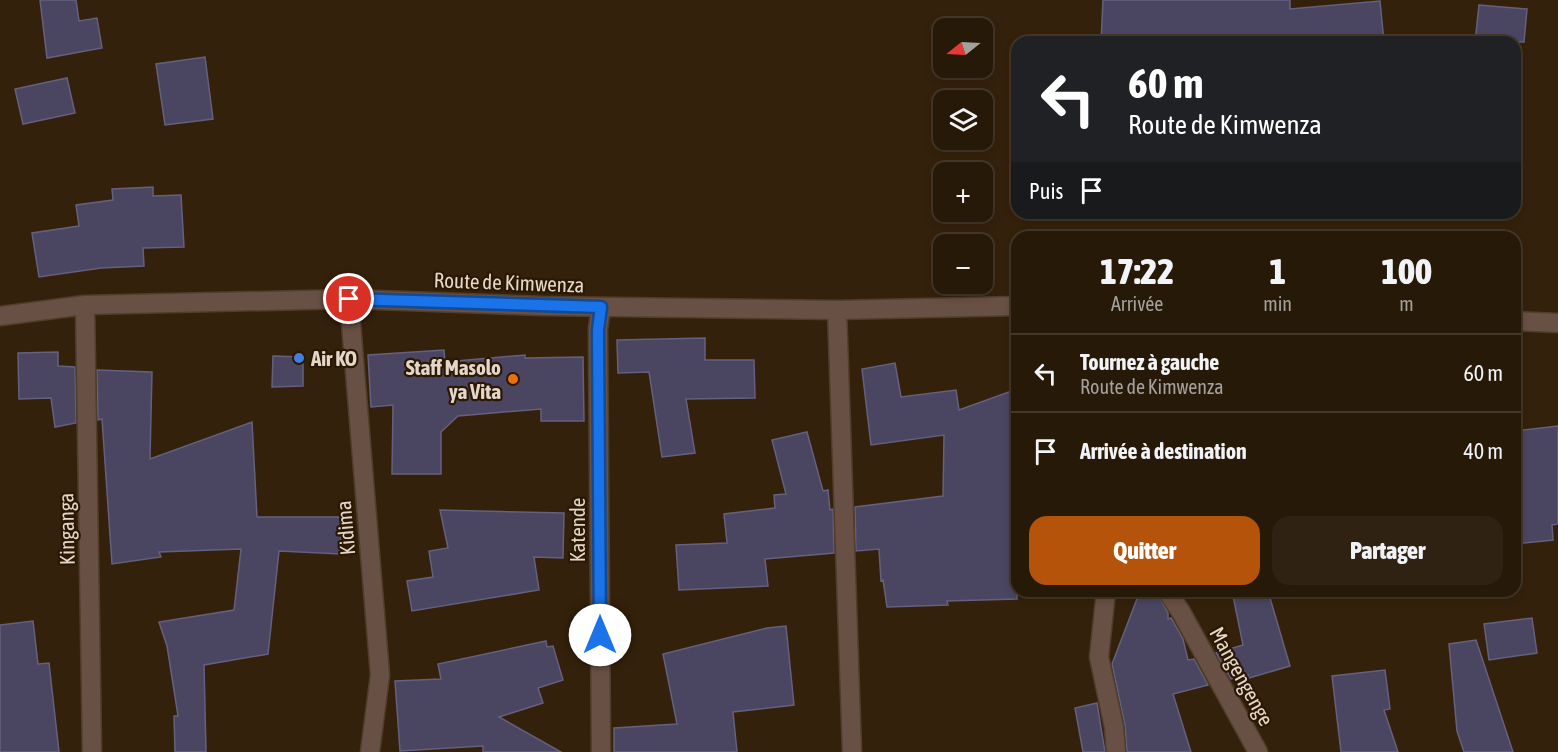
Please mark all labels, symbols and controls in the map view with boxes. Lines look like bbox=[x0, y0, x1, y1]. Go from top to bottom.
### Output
north arrow bbox=[933, 18, 993, 78]
map controls bbox=[933, 18, 993, 294]
text: 60 m bbox=[1128, 59, 1203, 107]
icon: left bbox=[1029, 60, 1107, 138]
button: layers bbox=[933, 90, 993, 150]
text: Route de Kimwenza bbox=[1128, 109, 1322, 140]
button: + bbox=[933, 162, 993, 222]
icon: arrive bbox=[1075, 174, 1108, 207]
text: Puis bbox=[1029, 178, 1063, 204]
button: − bbox=[933, 234, 993, 294]
text: 17:22 bbox=[1100, 250, 1174, 292]
text: 1 bbox=[1269, 250, 1286, 292]
text: 100 bbox=[1381, 250, 1432, 292]
street label: Route de Kimwenza bbox=[433, 267, 585, 297]
pin bbox=[323, 273, 374, 324]
icon: arrive bbox=[332, 282, 365, 315]
text: Arrivée bbox=[1111, 292, 1163, 315]
text: min bbox=[1263, 292, 1292, 315]
text: m bbox=[1399, 292, 1414, 315]
place label: Air KO bbox=[310, 346, 357, 370]
text: Tournez à gauche bbox=[1080, 349, 1219, 375]
marker: Air KO bbox=[292, 351, 306, 365]
place label: Staff Masolo ya Vita bbox=[406, 355, 501, 403]
icon: left bbox=[1029, 357, 1062, 390]
text: 60 m bbox=[1463, 360, 1503, 386]
marker: Staff Masolo ya Vita bbox=[506, 372, 520, 386]
text: Route de Kimwenza bbox=[1080, 375, 1224, 398]
icon: arrive bbox=[1029, 435, 1062, 468]
text: Arrivée à destination bbox=[1080, 438, 1247, 464]
text: 40 m bbox=[1463, 438, 1503, 464]
street label: Kinganga bbox=[53, 493, 79, 565]
street label: Katende bbox=[565, 498, 589, 562]
street label: Kidima bbox=[331, 500, 359, 556]
button: Quitter bbox=[1029, 516, 1260, 585]
button: Partager bbox=[1272, 516, 1503, 585]
position arrow bbox=[568, 603, 632, 667]
street label: Mangengenge bbox=[1205, 623, 1279, 729]

